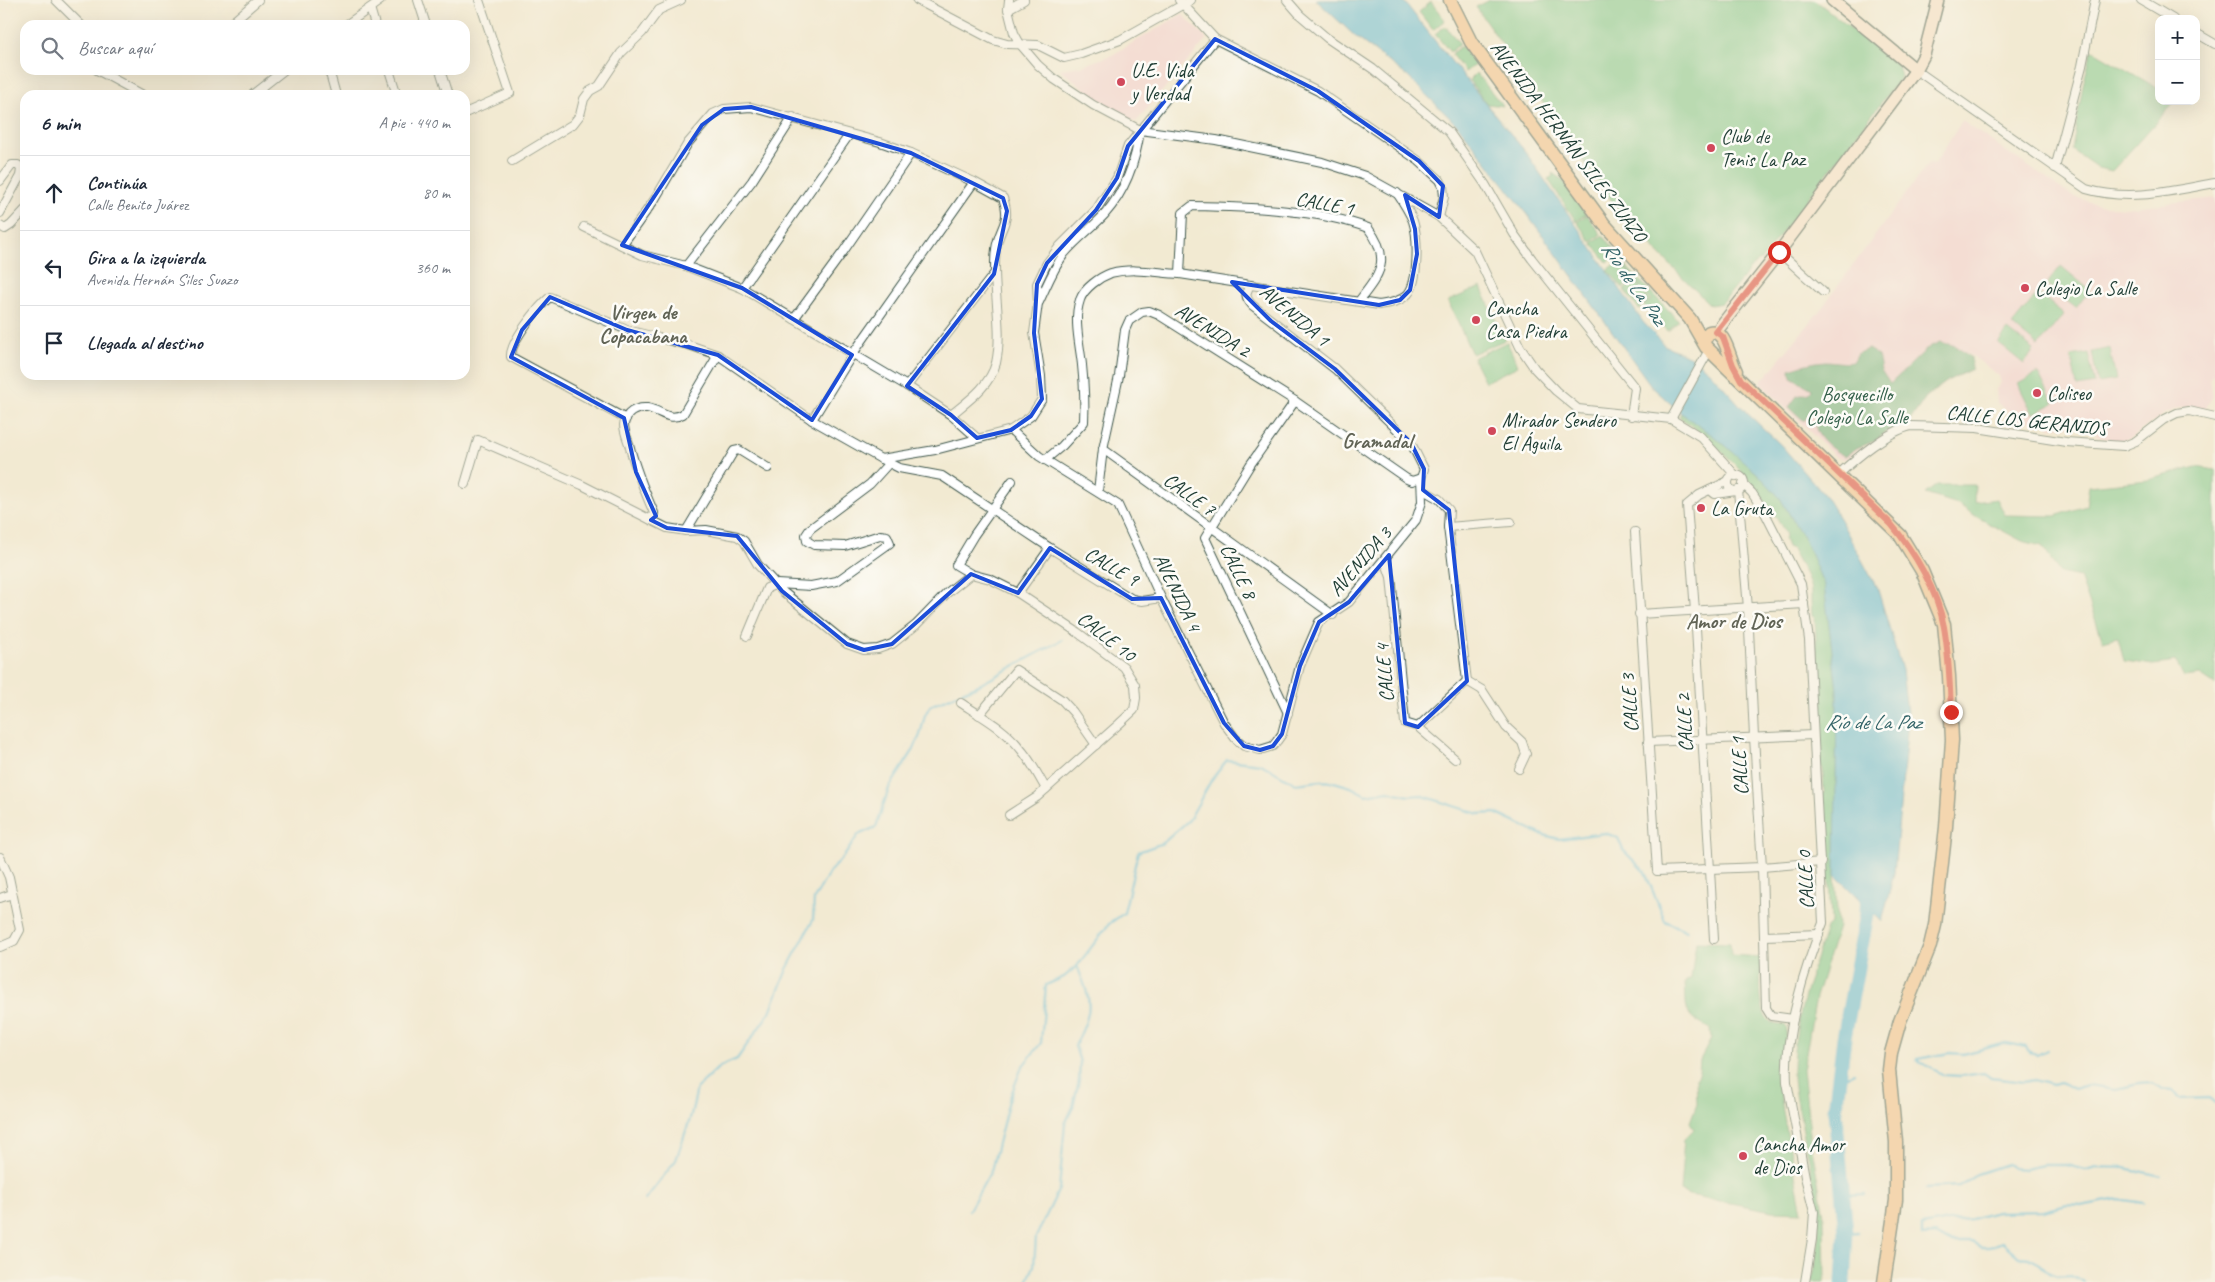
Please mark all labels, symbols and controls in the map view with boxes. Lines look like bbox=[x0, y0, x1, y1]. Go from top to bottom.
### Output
map controls bbox=[2155, 15, 2200, 105]
button: + bbox=[2155, 15, 2200, 60]
search box bbox=[20, 20, 470, 75]
icon: search bbox=[38, 34, 66, 62]
text: Buscar aquí bbox=[78, 36, 152, 60]
street label: AVENIDA HERNÁN SILES ZUAZO bbox=[1485, 36, 1654, 248]
place label: U.E. Vida y Verdad bbox=[1130, 58, 1195, 106]
button: − bbox=[2155, 60, 2200, 105]
marker: U.E. Vida y Verdad bbox=[1115, 76, 1127, 88]
text: 6 min bbox=[40, 110, 81, 136]
text: A pie · 440 m bbox=[379, 113, 450, 133]
place label: Club de Tenis La Paz bbox=[1721, 124, 1807, 172]
marker: Club de Tenis La Paz bbox=[1705, 142, 1717, 154]
text: Continúa bbox=[87, 171, 146, 195]
icon: ahead bbox=[40, 179, 68, 207]
text: 80 m bbox=[423, 183, 450, 203]
street label: CALLE 1 bbox=[1294, 186, 1357, 221]
text: Calle Benito Juárez bbox=[87, 195, 188, 215]
water label: Río de La Paz bbox=[1596, 236, 1674, 332]
route start bbox=[1768, 241, 1791, 264]
text: Gira a la izquierda bbox=[87, 246, 205, 270]
icon: left bbox=[40, 254, 68, 282]
text: 360 m bbox=[416, 258, 450, 278]
text: Avenida Hernán Siles Suazo bbox=[87, 270, 237, 290]
place label: Colegio La Salle bbox=[2035, 276, 2138, 301]
street label: AVENIDA 1 bbox=[1255, 279, 1336, 353]
marker: Colegio La Salle bbox=[2019, 282, 2031, 294]
place label: Cancha Casa Piedra bbox=[1486, 296, 1569, 344]
street label: AVENIDA 2 bbox=[1171, 298, 1257, 364]
district label: Virgen de Copacabana bbox=[599, 299, 688, 349]
marker: Cancha Casa Piedra bbox=[1470, 314, 1482, 326]
icon: arrive bbox=[40, 329, 68, 357]
text: Llegada al destino bbox=[87, 331, 203, 355]
place label: Coliseo bbox=[2047, 381, 2092, 406]
park label: Bosquecillo Colegio La Salle bbox=[1806, 382, 1909, 430]
marker: Coliseo bbox=[2031, 387, 2043, 399]
street label: CALLE LOS GERANIOS bbox=[1945, 400, 2112, 442]
place label: Mirador Sendero El Águila bbox=[1502, 408, 1617, 456]
marker: Mirador Sendero El Águila bbox=[1486, 425, 1498, 437]
district label: Gramadal bbox=[1342, 428, 1416, 454]
street label: CALLE 7 bbox=[1159, 467, 1222, 522]
place label: La Gruta bbox=[1711, 496, 1774, 521]
marker: La Gruta bbox=[1695, 502, 1707, 514]
street label: AVENIDA 3 bbox=[1323, 520, 1399, 601]
street label: CALLE 8 bbox=[1214, 539, 1263, 605]
street label: CALLE 9 bbox=[1080, 541, 1145, 593]
street label: AVENIDA 4 bbox=[1148, 549, 1208, 637]
street label: CALLE 10 bbox=[1072, 606, 1143, 668]
district label: Amor de Dios bbox=[1686, 608, 1784, 634]
street label: CALLE 4 bbox=[1369, 641, 1400, 703]
street label: CALLE 3 bbox=[1615, 671, 1644, 733]
street label: CALLE 2 bbox=[1670, 691, 1699, 753]
route end bbox=[1940, 701, 1963, 724]
water label: Río de La Paz bbox=[1825, 709, 1924, 735]
street label: CALLE 1 bbox=[1725, 735, 1754, 796]
street label: CALLE 0 bbox=[1791, 848, 1820, 910]
place label: Cancha Amor de Dios bbox=[1753, 1132, 1846, 1180]
marker: Cancha Amor de Dios bbox=[1737, 1150, 1749, 1162]

